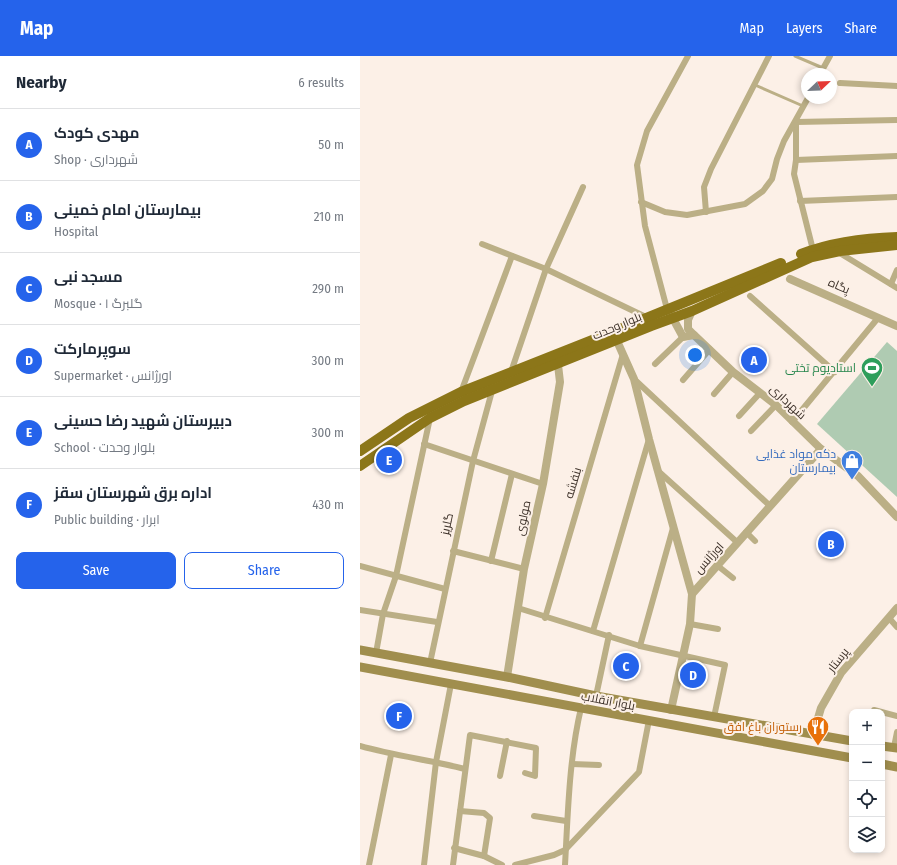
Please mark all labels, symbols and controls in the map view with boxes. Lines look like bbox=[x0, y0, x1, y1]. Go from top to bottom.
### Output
text: Map bbox=[20, 17, 53, 40]
text: Map bbox=[740, 20, 764, 37]
text: Layers bbox=[786, 20, 822, 37]
text: Share bbox=[844, 20, 877, 37]
north arrow bbox=[801, 68, 837, 104]
text: Nearby bbox=[16, 72, 67, 93]
text: 6 results bbox=[298, 75, 344, 90]
text: مهدی کودک bbox=[54, 124, 139, 142]
text: A bbox=[25, 137, 33, 152]
text: 50 m bbox=[318, 137, 344, 152]
text: Shop · شهرداری bbox=[54, 152, 138, 167]
text: بیمارستان امام خمینی bbox=[54, 201, 201, 219]
text: B bbox=[25, 209, 33, 224]
text: 210 m bbox=[314, 209, 344, 224]
text: Hospital bbox=[54, 224, 98, 239]
text: مسجد نبی bbox=[54, 268, 123, 286]
street label: پگاه bbox=[825, 275, 853, 299]
text: C bbox=[26, 281, 32, 296]
text: 290 m bbox=[312, 281, 344, 296]
text: Mosque · گلبرگ ۱ bbox=[54, 296, 142, 311]
street label: بلوار وحدت bbox=[590, 309, 644, 343]
text: سوپرمارکت bbox=[54, 340, 131, 358]
your location bbox=[685, 345, 705, 365]
pin: A bbox=[741, 345, 767, 375]
text: D bbox=[25, 353, 33, 368]
text: 300 m bbox=[312, 353, 344, 368]
sports icon: استادیوم تختی bbox=[859, 355, 885, 388]
place label: استادیوم تختی bbox=[785, 361, 856, 376]
text: Supermarket · اورژانس bbox=[54, 368, 172, 383]
street label: شهرداری bbox=[767, 382, 809, 422]
text: دبیرستان شهید رضا حسینی bbox=[54, 412, 232, 430]
text: E bbox=[26, 425, 32, 440]
text: 300 m bbox=[312, 425, 344, 440]
text: School · بلوار وحدت bbox=[54, 440, 155, 455]
pin: E bbox=[376, 445, 402, 475]
place label: دکه مواد غذایی بیمارستان bbox=[756, 447, 836, 475]
shop icon: دکه مواد غذایی بیمارستان bbox=[839, 448, 865, 481]
street label: بنفشه bbox=[562, 466, 584, 500]
text: اداره برق شهرستان سقز bbox=[54, 484, 212, 502]
text: F bbox=[26, 497, 32, 512]
text: 430 m bbox=[312, 497, 344, 512]
street label: مولوی bbox=[512, 499, 534, 537]
text: Public building · ابرار bbox=[54, 512, 160, 527]
street label: گلریز bbox=[438, 512, 456, 537]
pin: B bbox=[818, 529, 844, 559]
street label: اورژانس bbox=[691, 539, 727, 577]
button: Save bbox=[16, 552, 176, 589]
button: Share bbox=[184, 552, 344, 589]
street label: پرستار bbox=[824, 644, 854, 677]
pin: C bbox=[613, 651, 639, 681]
pin: D bbox=[680, 660, 706, 690]
street label: بلوار انقلاب bbox=[580, 689, 636, 713]
pin: F bbox=[386, 701, 412, 731]
map controls bbox=[849, 709, 885, 853]
button: + bbox=[849, 709, 885, 745]
restaurant icon: رستوران باغ افق bbox=[805, 714, 831, 747]
place label: رستوران باغ افق bbox=[724, 720, 802, 735]
button: − bbox=[849, 745, 885, 781]
button: locate bbox=[849, 781, 885, 817]
button: layers bbox=[849, 817, 885, 853]

